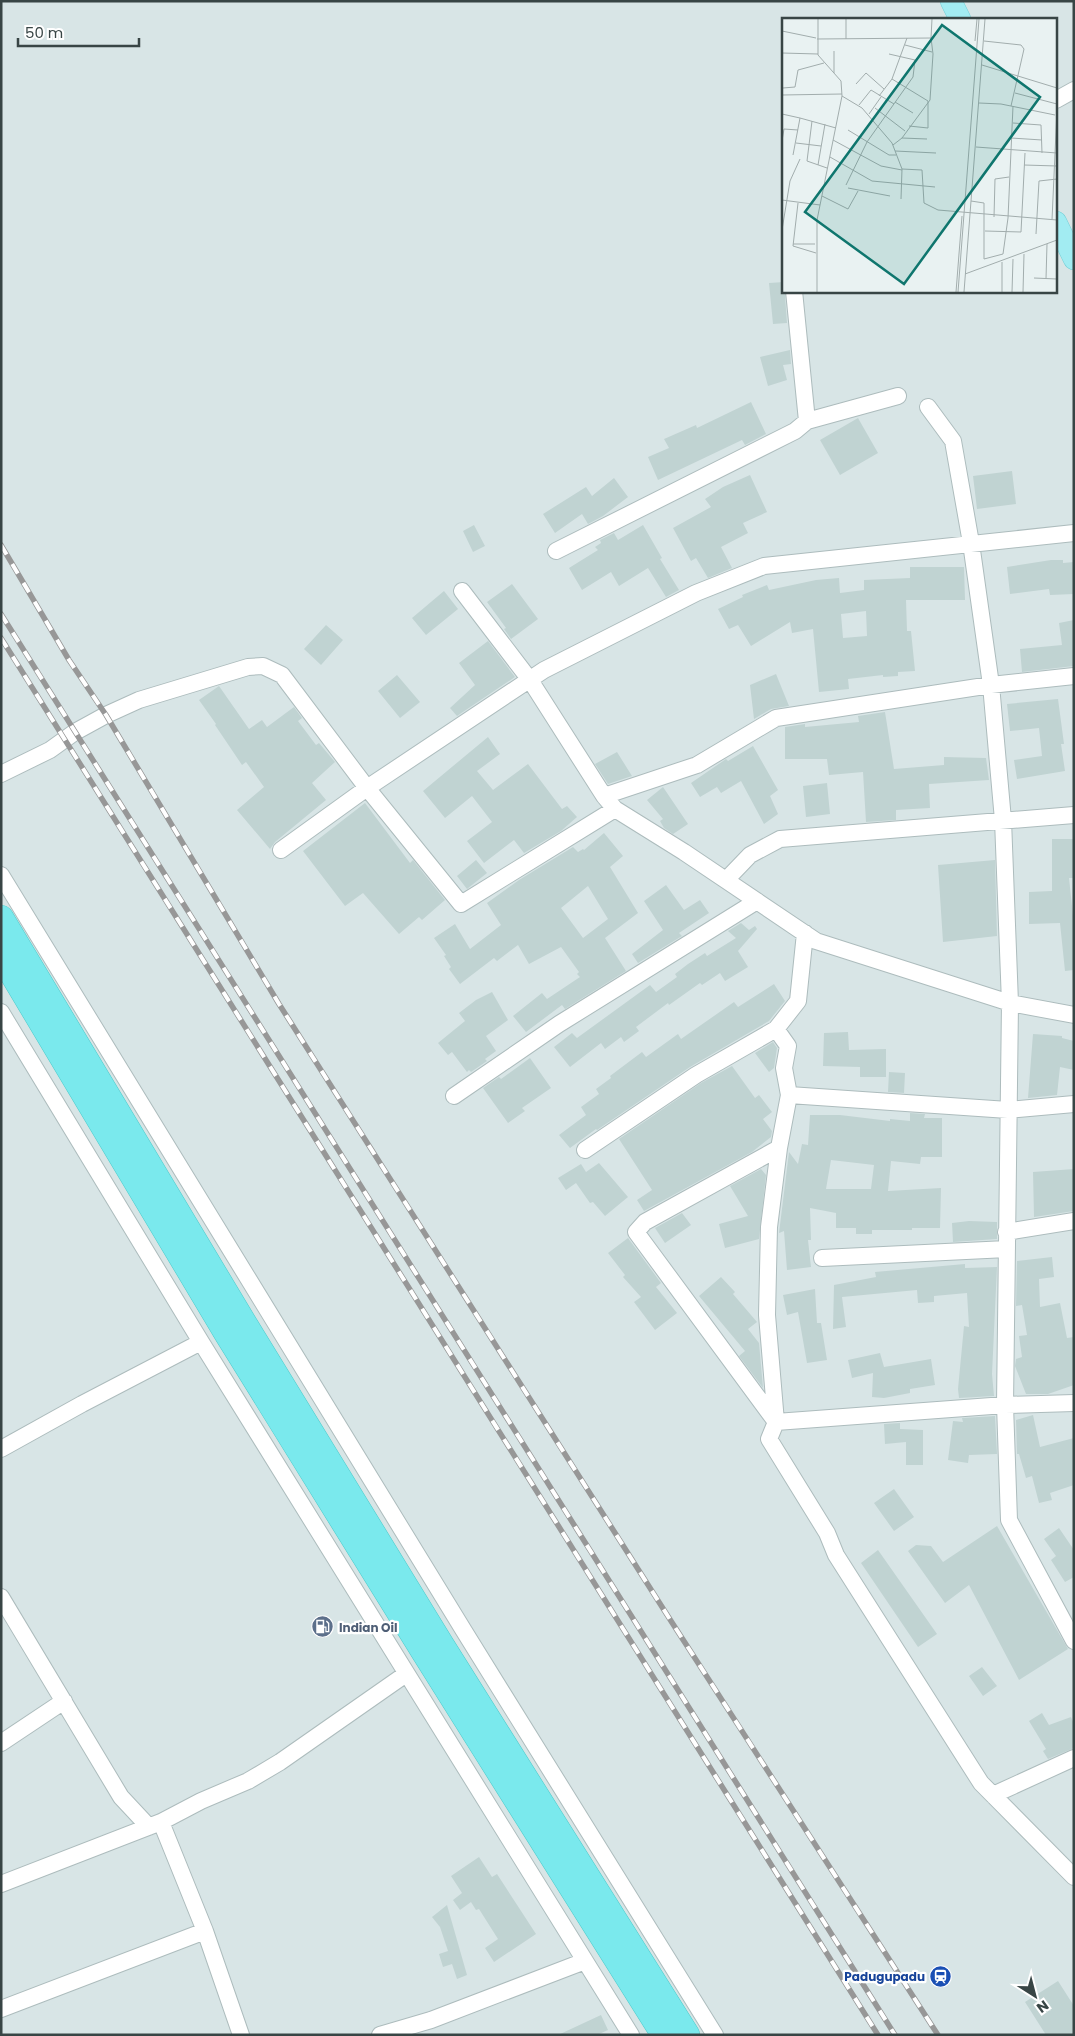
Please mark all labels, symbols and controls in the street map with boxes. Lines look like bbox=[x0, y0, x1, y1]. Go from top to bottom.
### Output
scale bar bbox=[18, 15, 139, 47]
inset map bbox=[782, 18, 1058, 292]
text: 50 m bbox=[25, 22, 63, 43]
fuel station icon: Indian Oil bbox=[311, 1615, 335, 1639]
place label: Indian Oil bbox=[339, 1619, 398, 1636]
station icon: Padugupadu bbox=[929, 1964, 953, 1988]
place label: Padugupadu bbox=[844, 1968, 925, 1985]
north arrow bbox=[1010, 1971, 1060, 2021]
text: N bbox=[1033, 1995, 1053, 2018]

